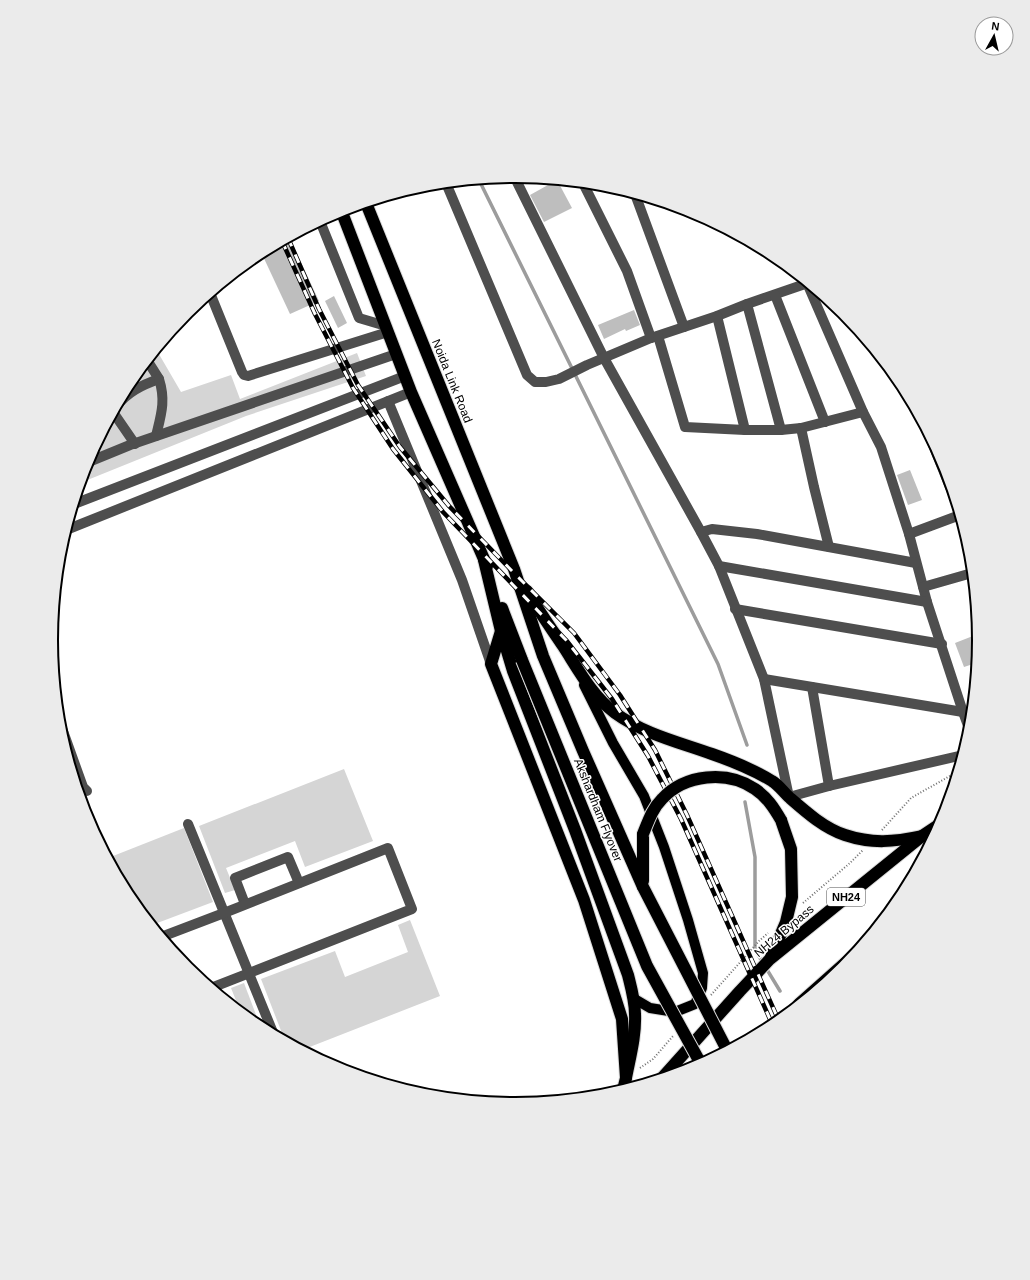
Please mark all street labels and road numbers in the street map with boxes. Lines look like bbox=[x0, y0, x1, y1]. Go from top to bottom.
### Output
street label: Noida Link Road bbox=[429, 337, 475, 425]
street label: Akshardham Flyover bbox=[571, 756, 625, 864]
road number: NH24 bbox=[827, 888, 865, 906]
street label: NH24 Bypass bbox=[751, 902, 817, 960]

